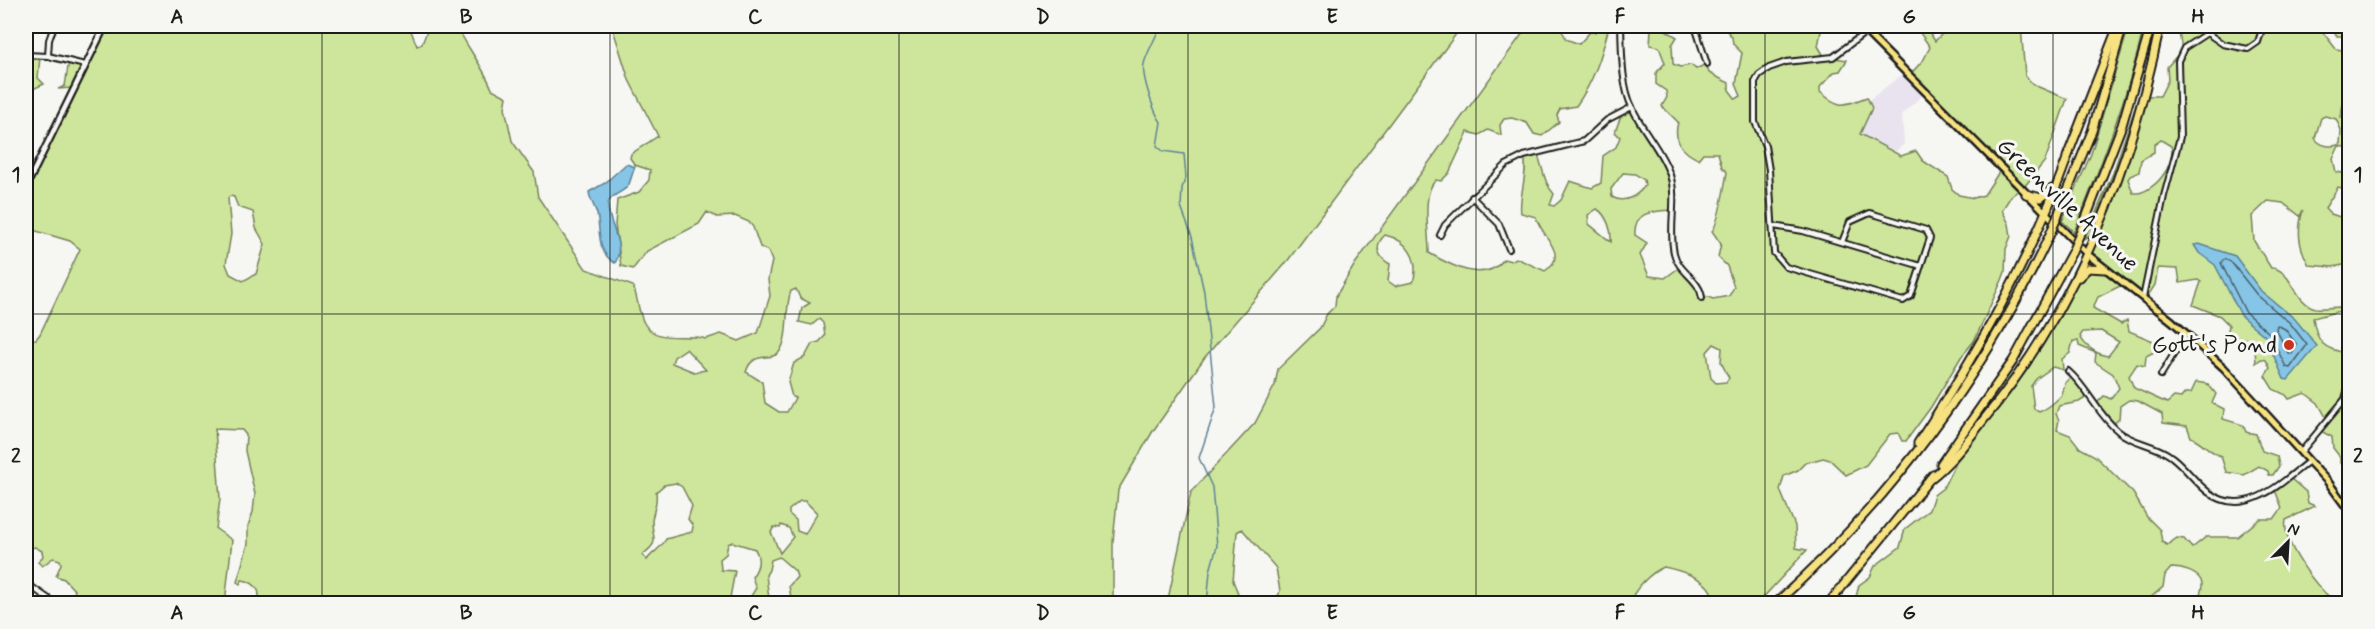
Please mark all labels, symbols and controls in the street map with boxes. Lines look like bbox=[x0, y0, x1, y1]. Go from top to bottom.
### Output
text: A bbox=[170, 4, 184, 31]
text: B bbox=[460, 4, 473, 31]
text: C bbox=[748, 4, 763, 31]
text: D bbox=[1036, 4, 1050, 31]
text: E bbox=[1326, 4, 1338, 31]
text: F bbox=[1615, 4, 1626, 31]
text: G bbox=[1902, 4, 1916, 31]
text: H bbox=[2191, 4, 2205, 31]
street label: Greenville Avenue bbox=[1989, 131, 2145, 279]
text: 1 bbox=[12, 162, 20, 189]
text: 1 bbox=[2354, 162, 2362, 189]
place label: Gott's Pond bbox=[2152, 330, 2277, 361]
marker: Gott's Pond bbox=[2282, 338, 2296, 352]
text: 2 bbox=[11, 443, 21, 470]
text: 2 bbox=[2353, 443, 2363, 470]
north arrow bbox=[2258, 512, 2318, 572]
text: N bbox=[2284, 518, 2303, 541]
text: A bbox=[170, 600, 184, 627]
text: B bbox=[460, 600, 473, 627]
text: C bbox=[748, 600, 763, 627]
text: D bbox=[1036, 600, 1050, 627]
text: E bbox=[1326, 600, 1338, 627]
text: F bbox=[1615, 600, 1626, 627]
text: G bbox=[1902, 600, 1916, 627]
text: H bbox=[2191, 600, 2205, 627]

